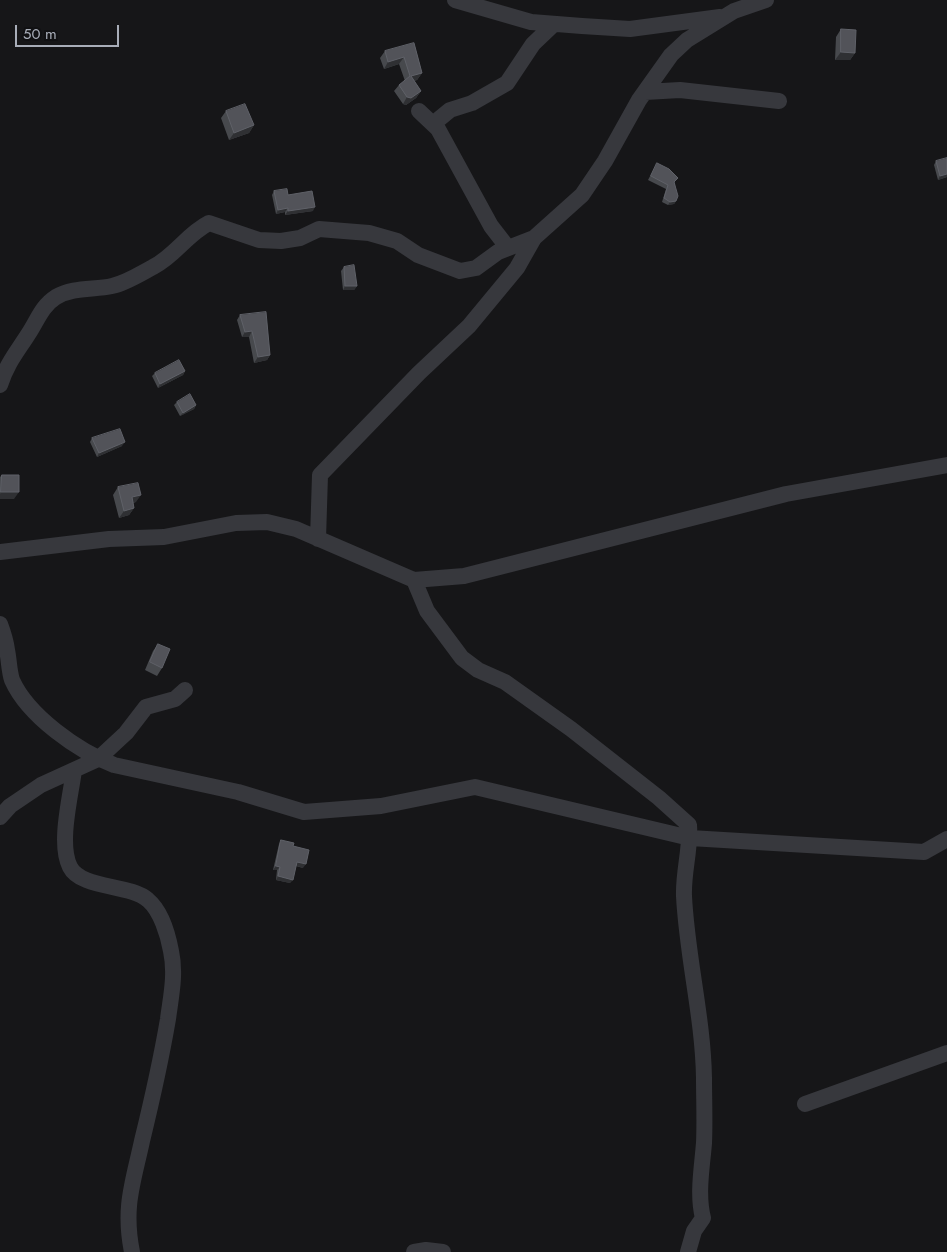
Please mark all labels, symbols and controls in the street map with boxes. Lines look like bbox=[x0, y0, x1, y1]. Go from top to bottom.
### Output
scale bar bbox=[18, 15, 121, 47]
text: 50 m bbox=[23, 23, 57, 45]

